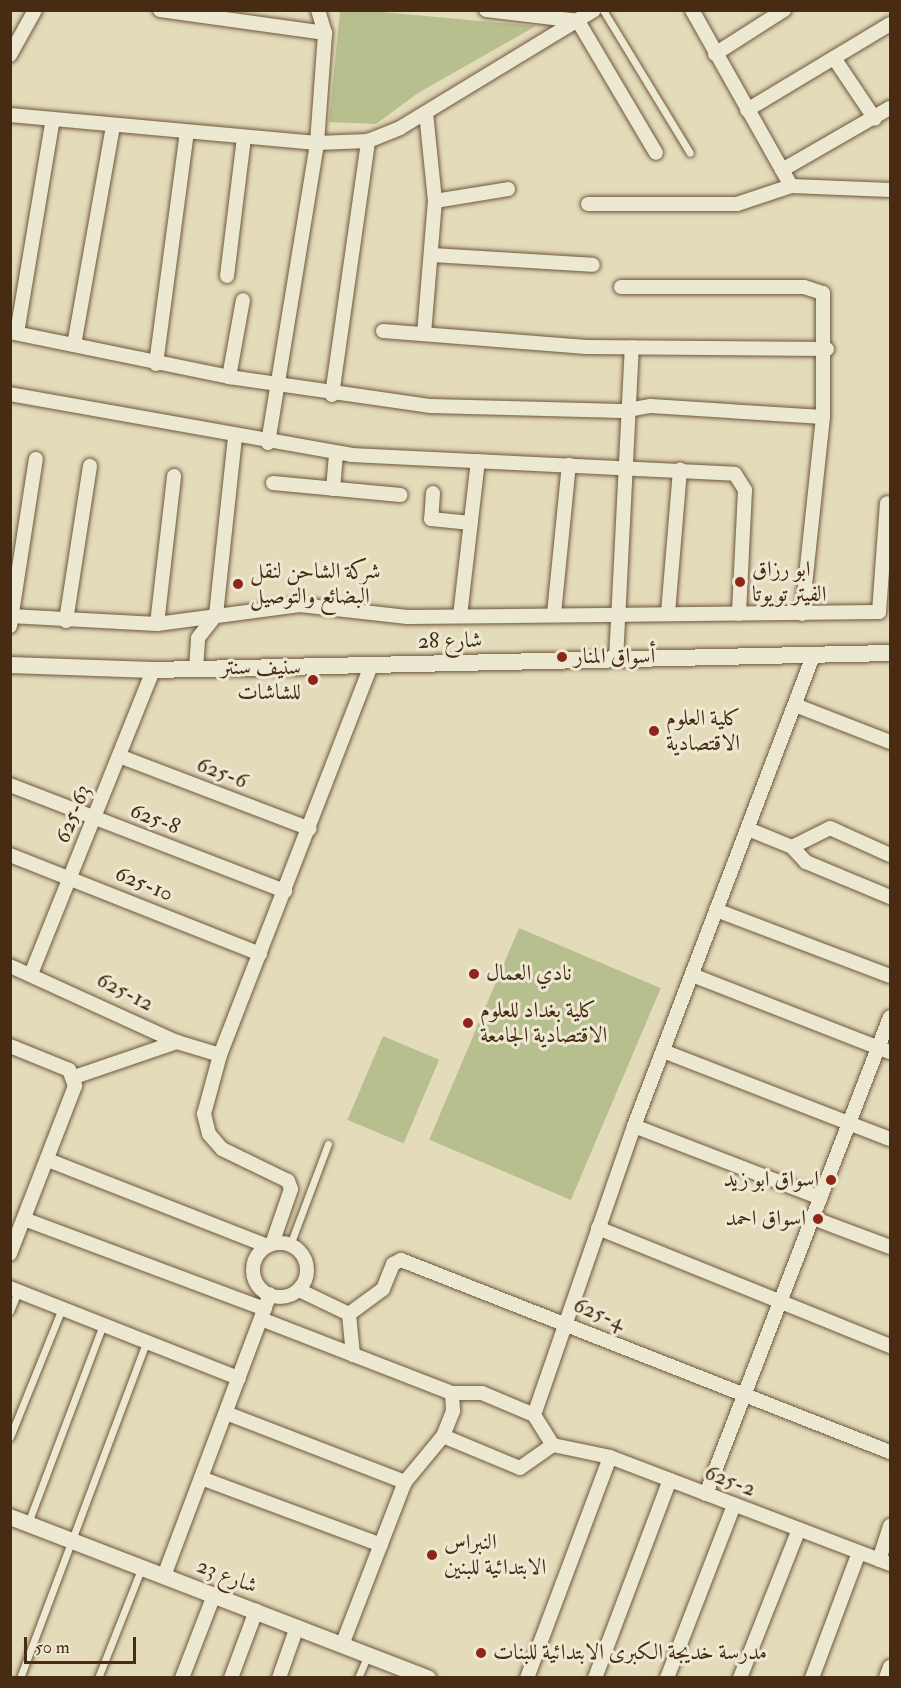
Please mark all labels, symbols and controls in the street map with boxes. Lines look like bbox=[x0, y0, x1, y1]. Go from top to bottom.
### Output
place label: ابو رزاق الفيتر تويوتا bbox=[752, 556, 826, 608]
place label: شركة الشاحن لنقل البضائع والتوصيل bbox=[250, 558, 381, 610]
marker: ابو رزاق الفيتر تويوتا bbox=[733, 575, 747, 589]
marker: شركة الشاحن لنقل البضائع والتوصيل bbox=[231, 577, 245, 591]
street label: شارع 28 bbox=[418, 627, 482, 655]
place label: أسواق المنار bbox=[574, 644, 656, 670]
marker: أسواق المنار bbox=[555, 650, 569, 664]
place label: سنيف سنتر للشاشات bbox=[221, 654, 301, 706]
marker: سنيف سنتر للشاشات bbox=[306, 673, 320, 687]
place label: كلية العلوم الاقتصادية bbox=[666, 705, 741, 756]
marker: كلية العلوم الاقتصادية bbox=[647, 724, 661, 738]
street label: 625-6 bbox=[193, 751, 251, 795]
street label: 625-63 bbox=[49, 781, 97, 847]
street label: 625-8 bbox=[126, 797, 184, 841]
street label: 625-10 bbox=[111, 860, 177, 908]
place label: نادي العمال bbox=[486, 961, 572, 987]
street label: 625-12 bbox=[92, 967, 158, 1017]
marker: نادي العمال bbox=[467, 967, 481, 981]
place label: كلية بغداد للعلوم الاقتصادية الجامعة bbox=[480, 997, 607, 1048]
marker: كلية بغداد للعلوم الاقتصادية الجامعة bbox=[461, 1016, 475, 1030]
place label: اسواق ابو زيد bbox=[724, 1167, 819, 1193]
marker: اسواق ابو زيد bbox=[824, 1173, 838, 1187]
place label: اسواق احمد bbox=[725, 1206, 806, 1232]
marker: اسواق احمد bbox=[811, 1212, 825, 1226]
street label: 625-4 bbox=[569, 1292, 629, 1336]
street label: 625-2 bbox=[701, 1459, 759, 1503]
place label: النبراس الابتدائية للبنين bbox=[444, 1529, 546, 1580]
marker: النبراس الابتدائية للبنين bbox=[425, 1548, 439, 1562]
street label: شارع 23 bbox=[193, 1552, 261, 1600]
scale bar bbox=[27, 1625, 140, 1663]
text: 50 m bbox=[35, 1636, 70, 1659]
place label: مدرسة خديجة الكبرى الابتدائية للبنات bbox=[493, 1640, 767, 1666]
marker: مدرسة خديجة الكبرى الابتدائية للبنات bbox=[474, 1646, 488, 1660]

